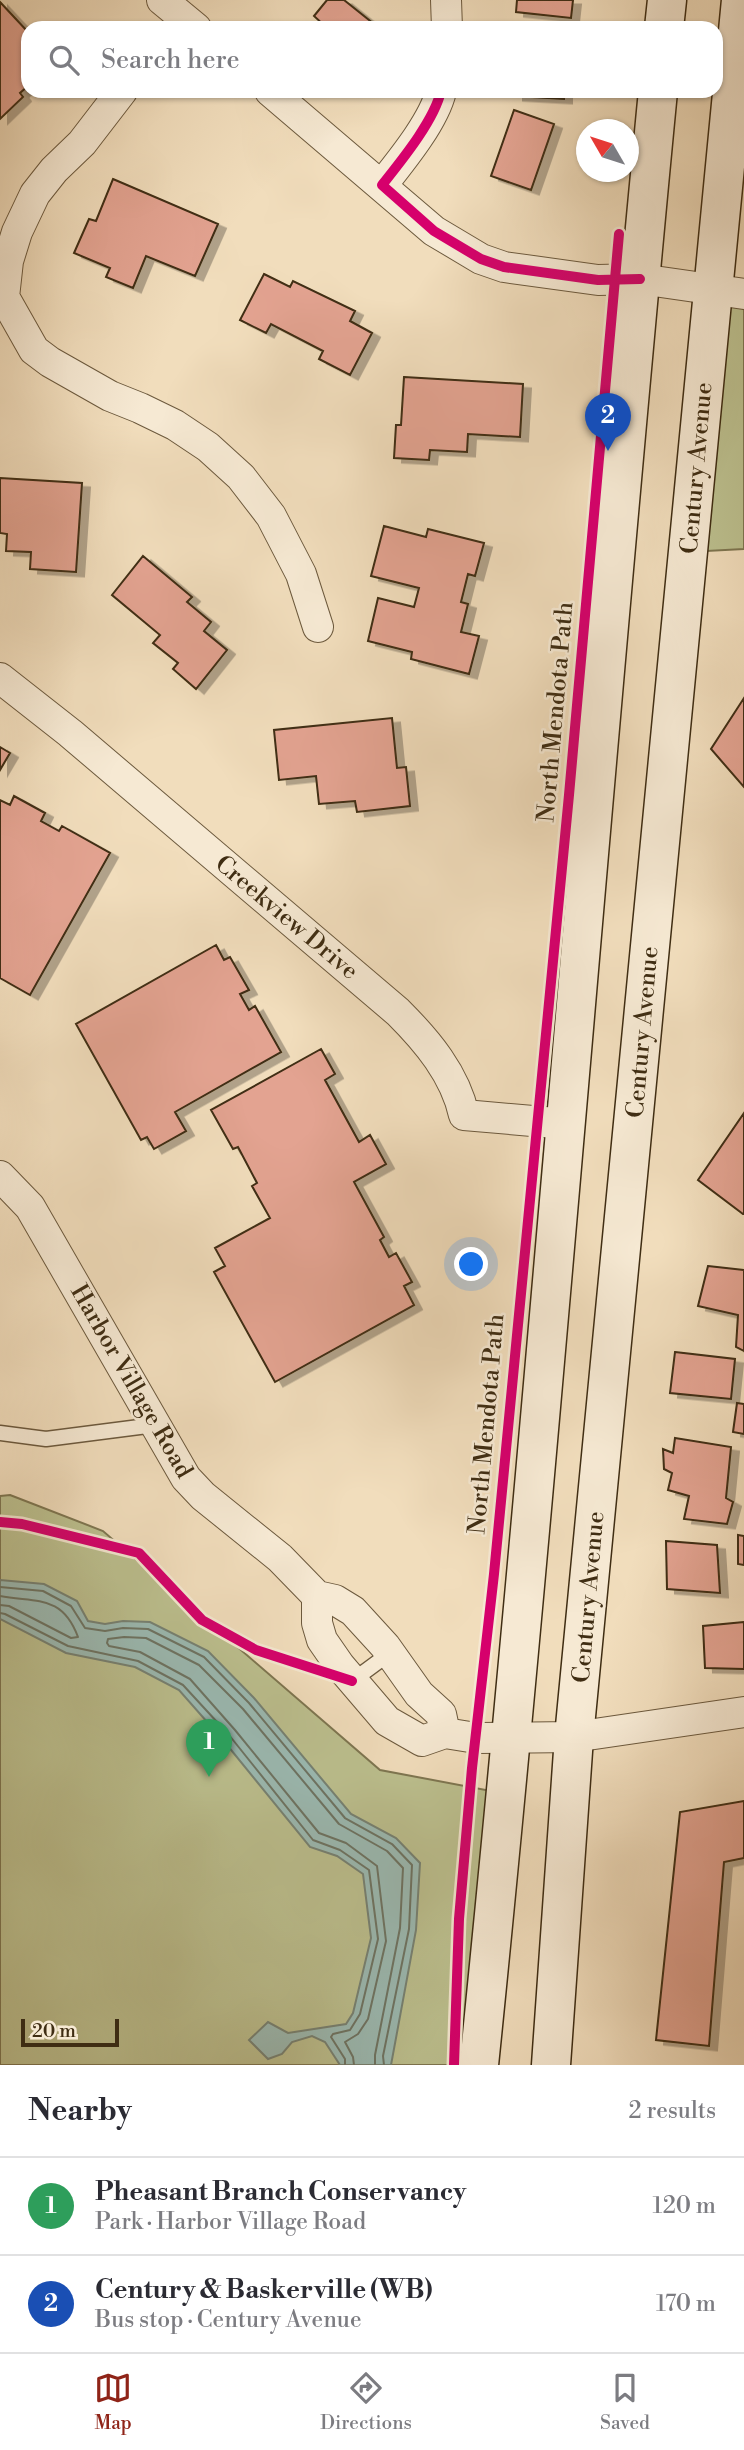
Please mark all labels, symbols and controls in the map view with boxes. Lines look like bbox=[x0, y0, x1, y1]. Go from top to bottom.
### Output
search box bbox=[21, 21, 723, 98]
icon: search bbox=[45, 41, 83, 79]
text: Search here bbox=[101, 44, 240, 76]
north arrow bbox=[576, 119, 639, 182]
street label: Century Avenue bbox=[675, 381, 719, 555]
pin: 2 bbox=[585, 393, 631, 451]
street label: North Mendota Path bbox=[531, 601, 581, 824]
street label: Creekview Drive bbox=[209, 849, 364, 986]
street label: Century Avenue bbox=[621, 945, 665, 1119]
your location bbox=[454, 1247, 488, 1281]
street label: Harbor Village Road bbox=[63, 1279, 199, 1484]
street label: North Mendota Path bbox=[462, 1313, 512, 1536]
street label: Century Avenue bbox=[567, 1510, 611, 1684]
pin: 1 bbox=[186, 1719, 232, 1777]
scale bar bbox=[21, 2016, 119, 2048]
text: 20 m bbox=[32, 2019, 76, 2043]
text: Nearby bbox=[28, 2092, 132, 2130]
text: 2 results bbox=[629, 2097, 716, 2125]
text: Pheasant Branch Conservancy bbox=[95, 2176, 466, 2208]
text: 1 bbox=[45, 2192, 57, 2220]
text: 120 m bbox=[652, 2192, 716, 2220]
text: Park · Harbor Village Road bbox=[95, 2208, 366, 2236]
text: Century & Baskerville (WB) bbox=[95, 2274, 432, 2306]
text: 2 bbox=[44, 2290, 58, 2318]
text: 170 m bbox=[656, 2290, 716, 2318]
text: Bus stop · Century Avenue bbox=[95, 2306, 362, 2334]
tab: Map bbox=[94, 2369, 132, 2435]
tab: Directions bbox=[320, 2369, 412, 2435]
tab: Saved bbox=[600, 2369, 650, 2435]

